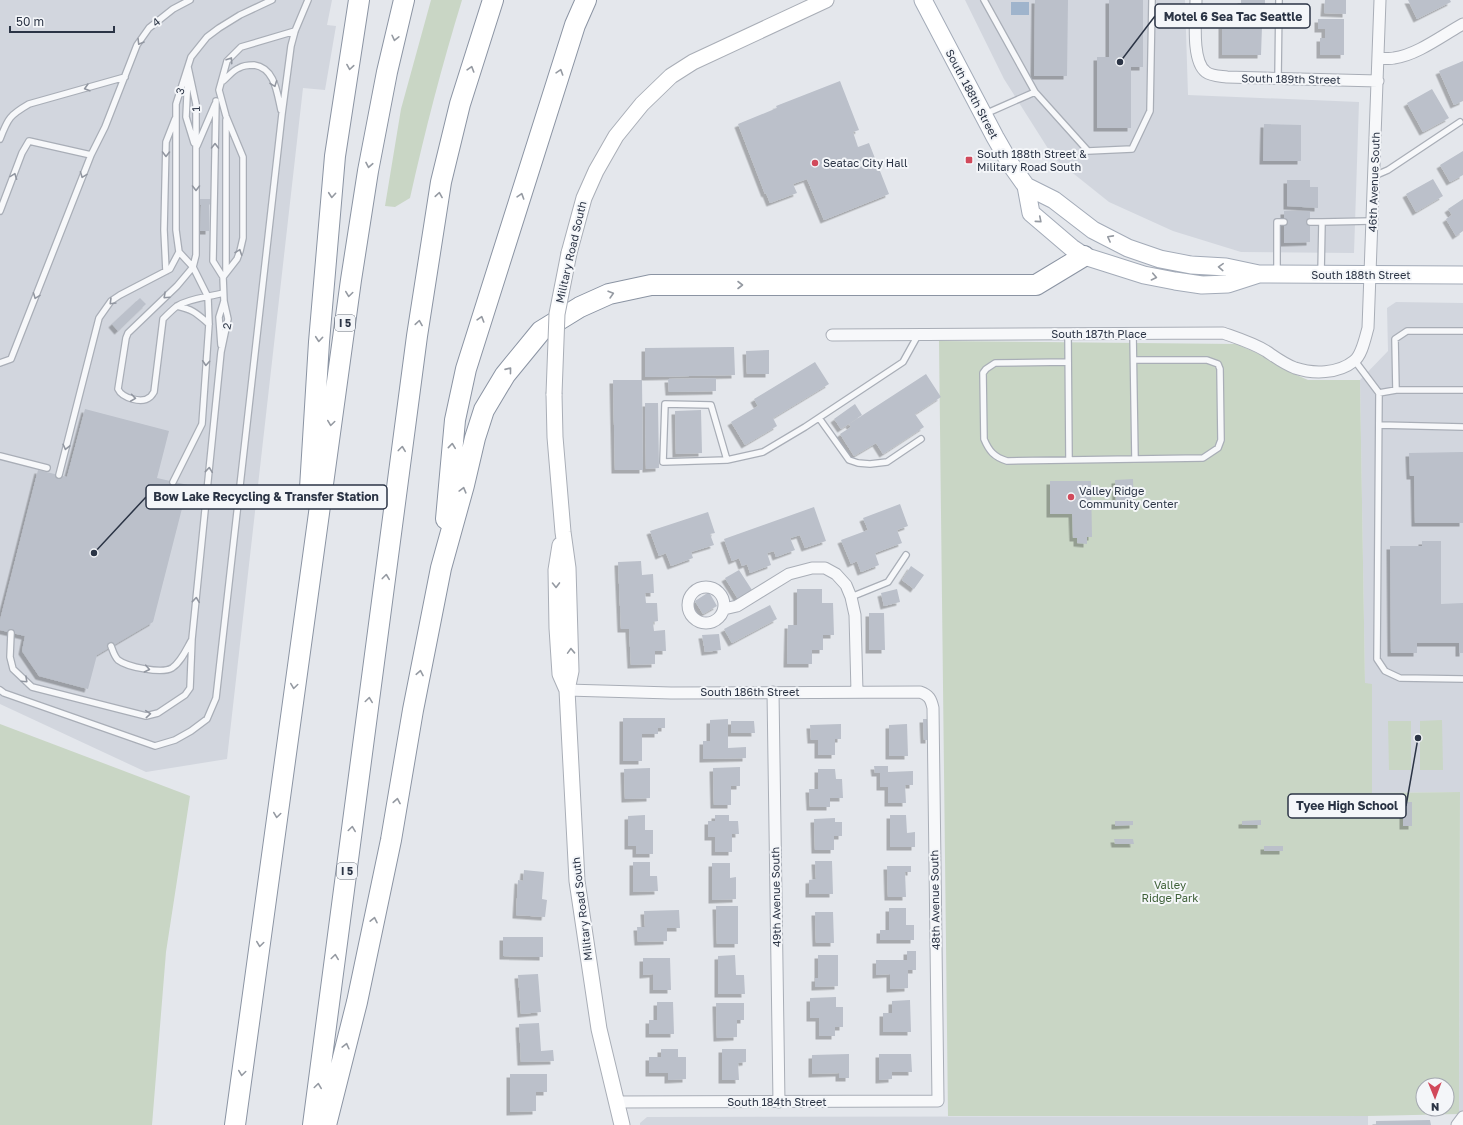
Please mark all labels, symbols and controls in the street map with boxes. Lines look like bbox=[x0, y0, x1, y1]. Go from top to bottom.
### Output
callout: Motel 6 Sea Tac Seattle bbox=[1155, 4, 1310, 28]
scale bar bbox=[10, 8, 114, 34]
text: Motel 6 Sea Tac Seattle bbox=[1164, 9, 1302, 24]
text: 50 m bbox=[16, 14, 44, 29]
street label: 4 bbox=[149, 14, 163, 29]
one-way arrow bbox=[391, 34, 400, 41]
one-way arrow bbox=[137, 38, 144, 45]
street label: South 188th Street bbox=[943, 47, 1002, 141]
one-way arrow bbox=[225, 57, 232, 64]
one-way arrow bbox=[346, 64, 354, 70]
one-way arrow bbox=[466, 65, 475, 72]
one-way arrow bbox=[555, 68, 564, 75]
street label: South 189th Street bbox=[1241, 71, 1341, 86]
one-way arrow bbox=[270, 80, 278, 87]
one-way arrow bbox=[84, 83, 91, 92]
street label: 3 bbox=[172, 86, 187, 96]
street label: 1 bbox=[189, 106, 202, 112]
street label: 46th Avenue South bbox=[1365, 132, 1382, 232]
one-way arrow bbox=[211, 143, 220, 149]
place label: South 188th Street & Military Road South bbox=[977, 147, 1087, 173]
one-way arrow bbox=[162, 151, 170, 157]
marker: South 188th Street & Military Road South bbox=[964, 155, 974, 165]
place label: Seatac City Hall bbox=[823, 156, 908, 169]
marker: Seatac City Hall bbox=[810, 158, 820, 168]
one-way arrow bbox=[365, 162, 374, 168]
one-way arrow bbox=[9, 172, 17, 179]
one-way arrow bbox=[79, 172, 87, 179]
one-way arrow bbox=[192, 185, 200, 191]
one-way arrow bbox=[327, 192, 336, 198]
one-way arrow bbox=[434, 192, 443, 198]
one-way arrow bbox=[516, 192, 524, 199]
street label: Military Road South bbox=[552, 200, 589, 304]
one-way arrow bbox=[1034, 216, 1042, 223]
one-way arrow bbox=[1106, 236, 1114, 243]
one-way arrow bbox=[234, 249, 243, 256]
one-way arrow bbox=[1218, 262, 1224, 271]
street label: South 188th Street bbox=[1311, 268, 1411, 281]
one-way arrow bbox=[1150, 272, 1157, 280]
one-way arrow bbox=[737, 281, 743, 289]
one-way arrow bbox=[164, 291, 171, 298]
one-way arrow bbox=[345, 291, 354, 297]
one-way arrow bbox=[607, 291, 614, 299]
one-way arrow bbox=[32, 293, 40, 300]
one-way arrow bbox=[109, 297, 117, 305]
road number: I 5 bbox=[335, 315, 355, 331]
one-way arrow bbox=[476, 316, 485, 323]
one-way arrow bbox=[414, 320, 423, 326]
street label: 2 bbox=[220, 322, 233, 330]
street label: South 187th Place bbox=[1051, 327, 1147, 340]
one-way arrow bbox=[315, 336, 324, 342]
one-way arrow bbox=[202, 360, 211, 366]
one-way arrow bbox=[504, 368, 511, 375]
one-way arrow bbox=[130, 393, 136, 402]
one-way arrow bbox=[327, 419, 336, 426]
one-way arrow bbox=[62, 443, 71, 450]
one-way arrow bbox=[448, 443, 457, 449]
one-way arrow bbox=[397, 445, 406, 452]
one-way arrow bbox=[204, 467, 213, 473]
place label: Valley Ridge Community Center bbox=[1079, 484, 1179, 510]
callout: Bow Lake Recycling & Transfer Station bbox=[146, 485, 387, 509]
one-way arrow bbox=[458, 487, 467, 494]
text: Bow Lake Recycling & Transfer Station bbox=[153, 489, 379, 504]
marker: Valley Ridge Community Center bbox=[1066, 492, 1076, 502]
one-way arrow bbox=[381, 574, 390, 581]
one-way arrow bbox=[552, 582, 560, 588]
one-way arrow bbox=[191, 597, 200, 603]
one-way arrow bbox=[566, 648, 575, 654]
one-way arrow bbox=[144, 664, 150, 672]
one-way arrow bbox=[416, 670, 424, 676]
one-way arrow bbox=[20, 675, 27, 682]
one-way arrow bbox=[290, 683, 299, 689]
street label: South 186th Street bbox=[700, 685, 800, 698]
one-way arrow bbox=[365, 697, 374, 703]
one-way arrow bbox=[145, 710, 151, 719]
callout: Tyee High School bbox=[1288, 794, 1406, 818]
one-way arrow bbox=[393, 798, 401, 804]
text: Tyee High School bbox=[1296, 798, 1398, 813]
one-way arrow bbox=[273, 812, 282, 818]
one-way arrow bbox=[347, 826, 356, 832]
street label: 49th Avenue South bbox=[768, 847, 783, 947]
street label: 48th Avenue South bbox=[927, 850, 942, 950]
street label: Military Road South bbox=[569, 857, 594, 962]
road number: I 5 bbox=[337, 863, 357, 879]
park label: Valley Ridge Park bbox=[1142, 878, 1198, 904]
one-way arrow bbox=[370, 916, 378, 923]
one-way arrow bbox=[255, 941, 264, 947]
one-way arrow bbox=[330, 954, 339, 961]
one-way arrow bbox=[341, 1043, 350, 1050]
one-way arrow bbox=[238, 1070, 247, 1076]
north arrow bbox=[1415, 1077, 1455, 1117]
one-way arrow bbox=[313, 1083, 322, 1089]
street label: South 184th Street bbox=[727, 1095, 827, 1108]
text: N bbox=[1431, 1101, 1439, 1114]

